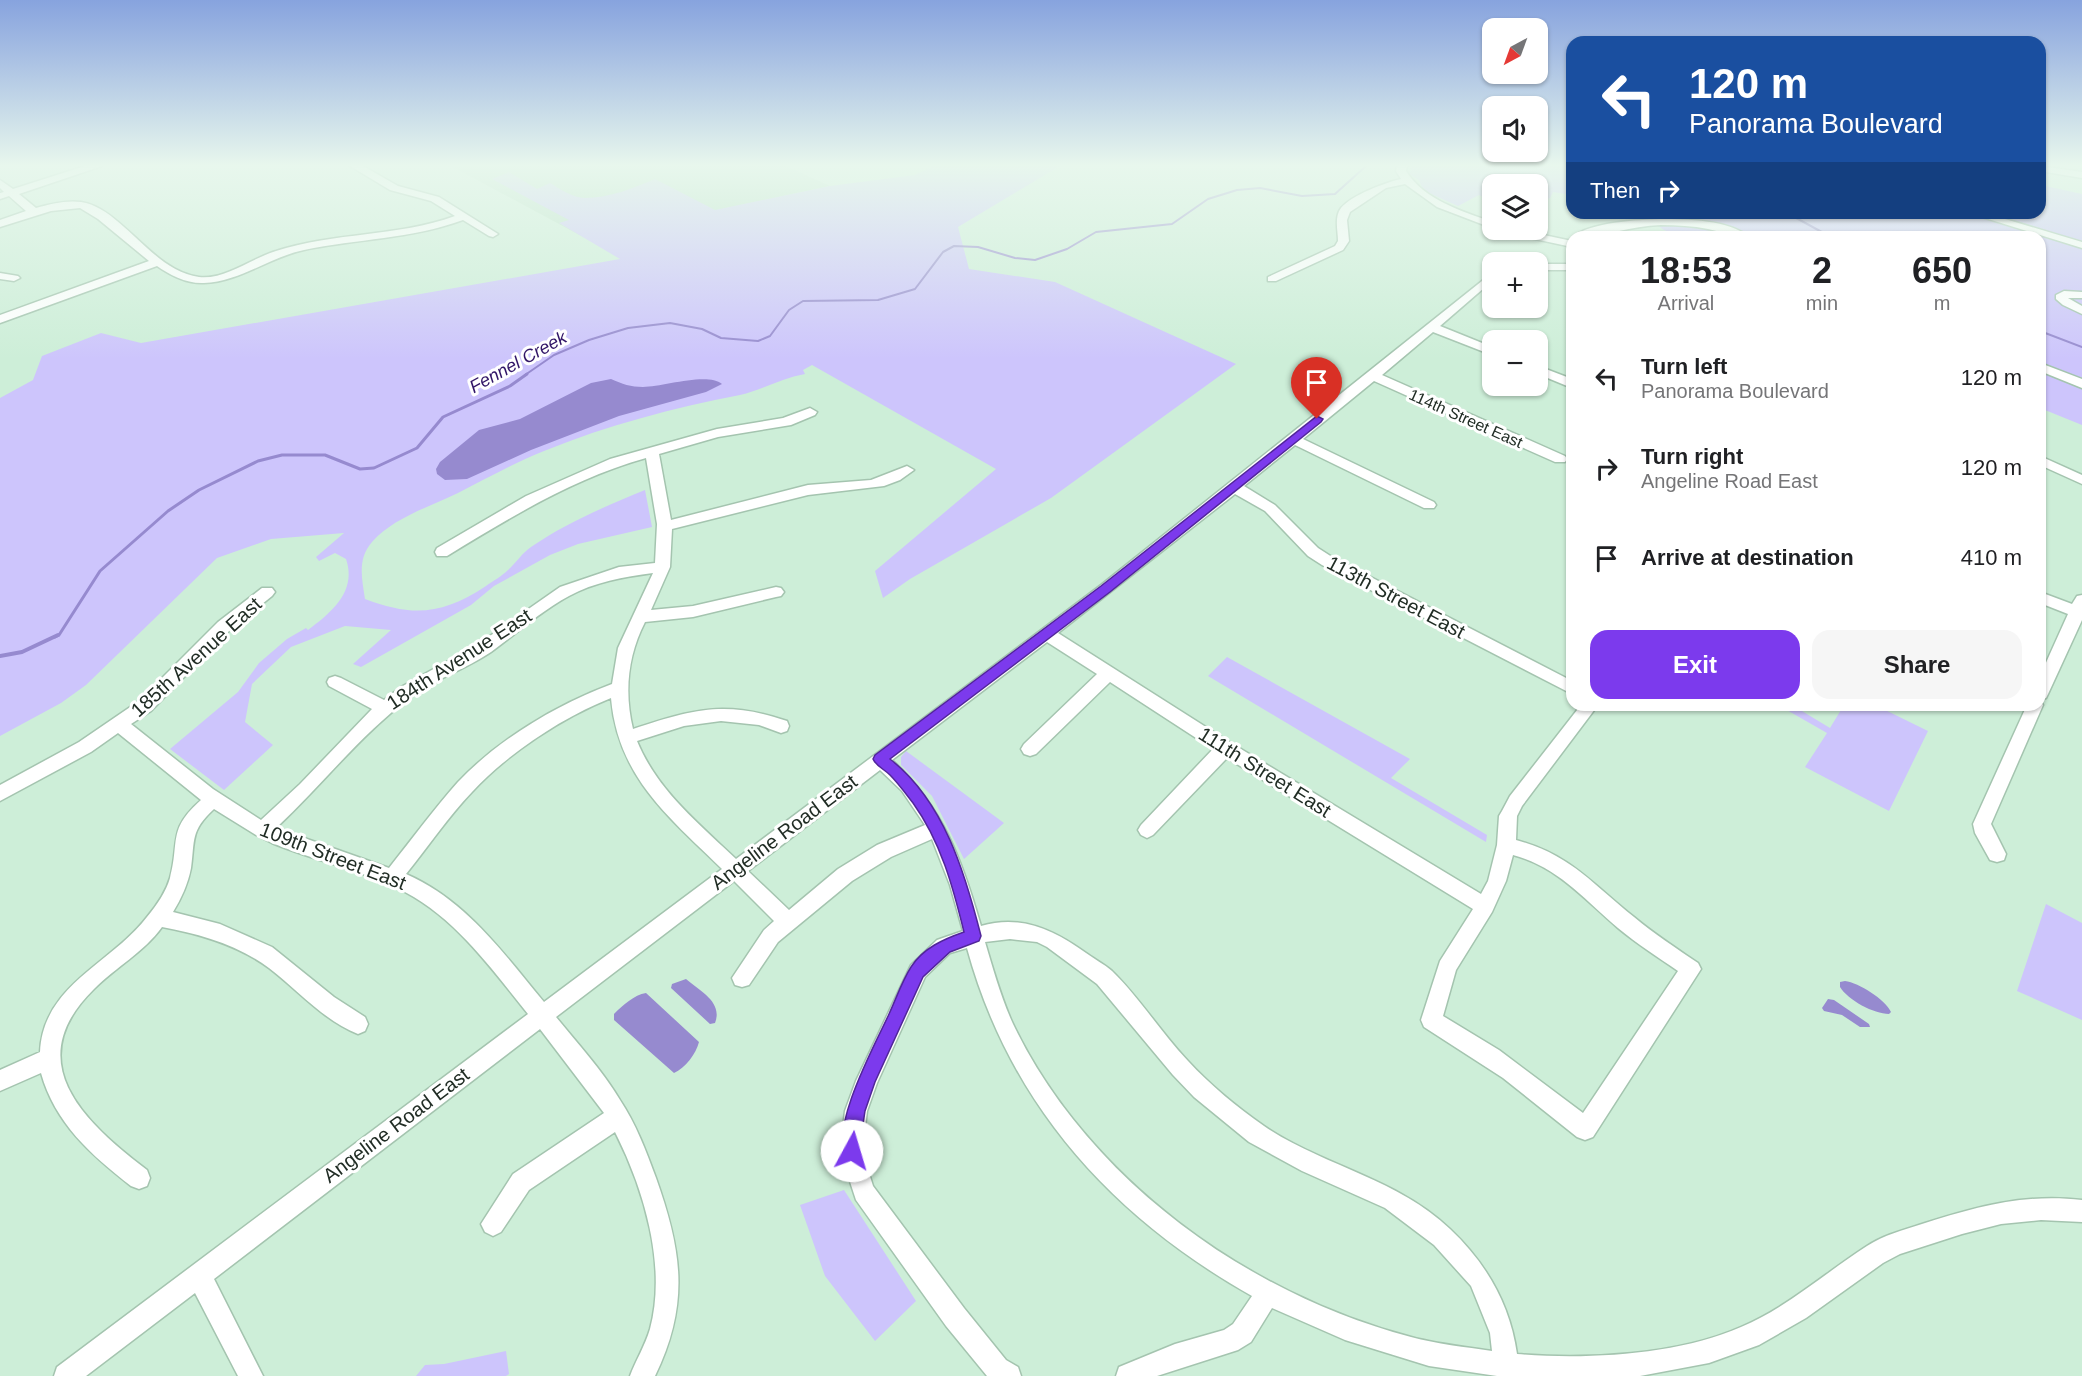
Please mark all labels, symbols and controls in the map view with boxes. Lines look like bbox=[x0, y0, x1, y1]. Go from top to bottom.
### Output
north arrow bbox=[1482, 18, 1548, 84]
map controls bbox=[1482, 18, 1548, 396]
icon: left bbox=[1590, 60, 1668, 138]
text: 120 m bbox=[1689, 60, 1808, 107]
button: sound bbox=[1482, 96, 1548, 162]
text: Panorama Boulevard bbox=[1689, 109, 1943, 139]
button: layers bbox=[1482, 174, 1548, 240]
icon: right bbox=[1652, 174, 1685, 207]
text: Then bbox=[1590, 178, 1640, 203]
text: 18:53 bbox=[1640, 250, 1732, 291]
text: 2 bbox=[1812, 250, 1832, 291]
text: 650 bbox=[1912, 250, 1972, 291]
button: + bbox=[1482, 252, 1548, 318]
text: Arrival bbox=[1658, 292, 1714, 314]
text: min bbox=[1806, 292, 1838, 314]
text: m bbox=[1934, 292, 1950, 314]
water label: Fennel Creek bbox=[466, 327, 571, 397]
button: − bbox=[1482, 330, 1548, 396]
text: Turn left bbox=[1641, 354, 1727, 379]
pin bbox=[1291, 357, 1342, 419]
icon: left bbox=[1590, 362, 1623, 395]
text: 120 m bbox=[1961, 365, 2022, 390]
icon: arrive bbox=[1300, 366, 1333, 399]
text: Panorama Boulevard bbox=[1641, 380, 1829, 402]
street label: 114th Street East bbox=[1406, 386, 1526, 451]
text: Turn right bbox=[1641, 444, 1743, 469]
icon: right bbox=[1590, 452, 1623, 485]
text: 120 m bbox=[1961, 455, 2022, 480]
text: Angeline Road East bbox=[1641, 470, 1818, 492]
icon: arrive bbox=[1590, 542, 1623, 575]
text: Arrive at destination bbox=[1641, 545, 1854, 570]
text: 410 m bbox=[1961, 545, 2022, 570]
street label: 113th Street East bbox=[1323, 551, 1469, 643]
street label: 185th Avenue East bbox=[126, 592, 266, 721]
street label: 184th Avenue East bbox=[383, 604, 536, 714]
button: Exit bbox=[1590, 630, 1800, 699]
button: Share bbox=[1812, 630, 2022, 699]
street label: 111th Street East bbox=[1195, 723, 1335, 822]
street label: Angeline Road East bbox=[707, 770, 862, 894]
street label: 109th Street East bbox=[257, 818, 409, 894]
street label: Angeline Road East bbox=[319, 1063, 474, 1187]
position arrow bbox=[820, 1119, 884, 1183]

